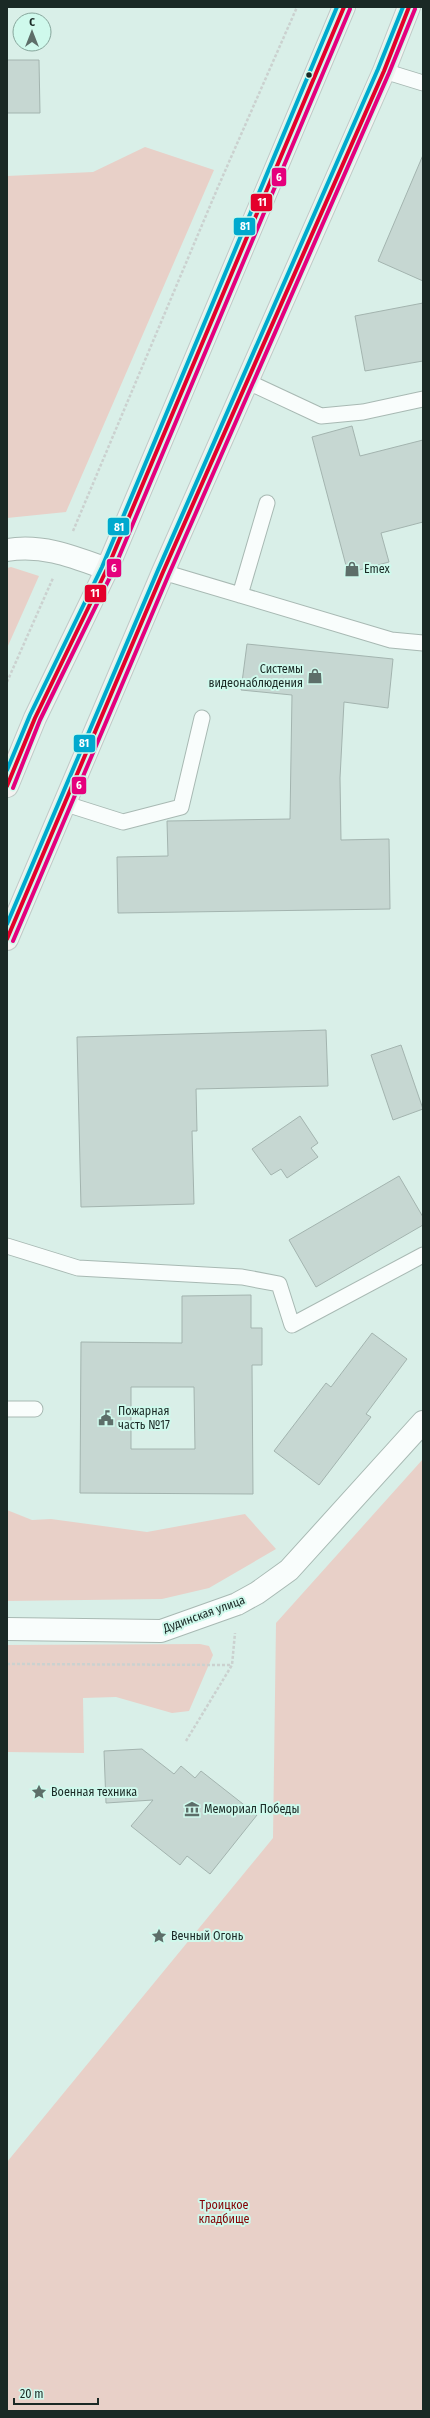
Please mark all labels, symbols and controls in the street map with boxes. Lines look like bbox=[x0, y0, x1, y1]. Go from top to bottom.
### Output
north arrow bbox=[12, 12, 52, 52]
text: С bbox=[29, 16, 35, 29]
unlabelled marker bbox=[304, 70, 314, 80]
line badge: 6 bbox=[271, 167, 287, 187]
text: 6 bbox=[276, 171, 282, 184]
line badge: 11 bbox=[250, 193, 273, 212]
text: 11 bbox=[257, 196, 267, 209]
line badge: 81 bbox=[233, 217, 256, 236]
text: 81 bbox=[240, 220, 250, 233]
line badge: 81 bbox=[107, 517, 130, 536]
text: 81 bbox=[114, 521, 124, 534]
line badge: 6 bbox=[106, 558, 122, 578]
shop icon: Emex bbox=[343, 560, 361, 578]
text: 6 bbox=[111, 562, 117, 575]
place label: Emex bbox=[364, 562, 391, 576]
line badge: 11 bbox=[84, 584, 107, 603]
text: 11 bbox=[90, 587, 100, 600]
place label: Системы видеонаблюдения bbox=[209, 662, 303, 690]
shop icon: Системы видеонаблюдения bbox=[306, 667, 324, 685]
line badge: 81 bbox=[73, 734, 96, 753]
text: 81 bbox=[79, 737, 89, 750]
line badge: 6 bbox=[71, 776, 87, 795]
text: 6 bbox=[76, 779, 82, 792]
place label: Пожарная часть №17 bbox=[118, 1404, 170, 1432]
public building icon: Пожарная часть №17 bbox=[97, 1409, 115, 1427]
street label: Дудинская улица bbox=[160, 1593, 247, 1636]
place icon: Военная техника bbox=[30, 1783, 48, 1801]
place label: Военная техника bbox=[51, 1785, 137, 1799]
museum icon: Мемориал Победы bbox=[183, 1800, 201, 1818]
place label: Мемориал Победы bbox=[204, 1802, 299, 1816]
place icon: Вечный Огонь bbox=[150, 1927, 168, 1945]
place label: Вечный Огонь bbox=[171, 1929, 244, 1943]
park label: Троицкое кладбище bbox=[199, 2198, 249, 2226]
scale bar bbox=[14, 2380, 98, 2406]
text: 20 m bbox=[20, 2387, 44, 2401]

